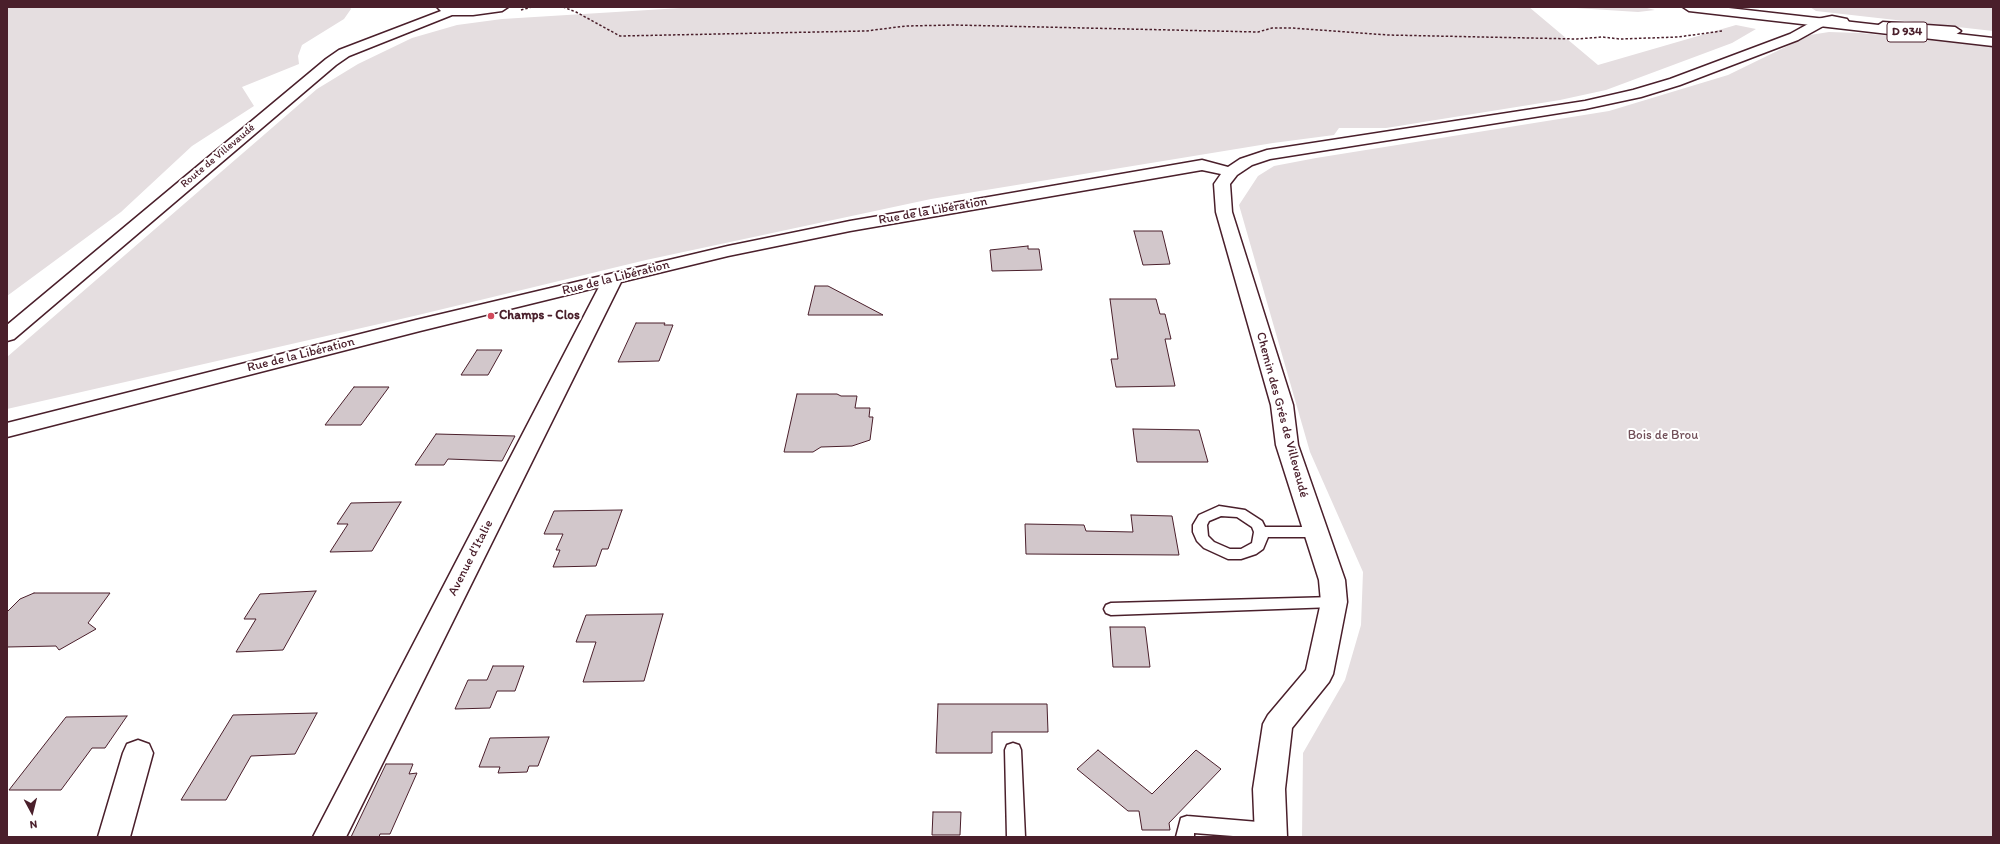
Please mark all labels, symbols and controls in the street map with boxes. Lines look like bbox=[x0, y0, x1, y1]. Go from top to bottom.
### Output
road number: D 934 bbox=[1887, 22, 1927, 42]
street label: Route de Villevaudé bbox=[178, 121, 258, 191]
street label: Rue de la Libération bbox=[877, 194, 989, 228]
street label: Rue de la Libération bbox=[561, 257, 671, 299]
place label: Champs - Clos bbox=[499, 308, 580, 324]
marker: Champs - Clos bbox=[486, 311, 496, 321]
street label: Chemin des Grés de Villevaudé bbox=[1252, 330, 1312, 500]
street label: Rue de la Libération bbox=[246, 334, 356, 376]
park label: Bois de Brou bbox=[1628, 428, 1698, 444]
street label: Avenue d'Italie bbox=[445, 518, 497, 598]
north arrow bbox=[12, 792, 52, 832]
text: N bbox=[29, 818, 38, 831]

